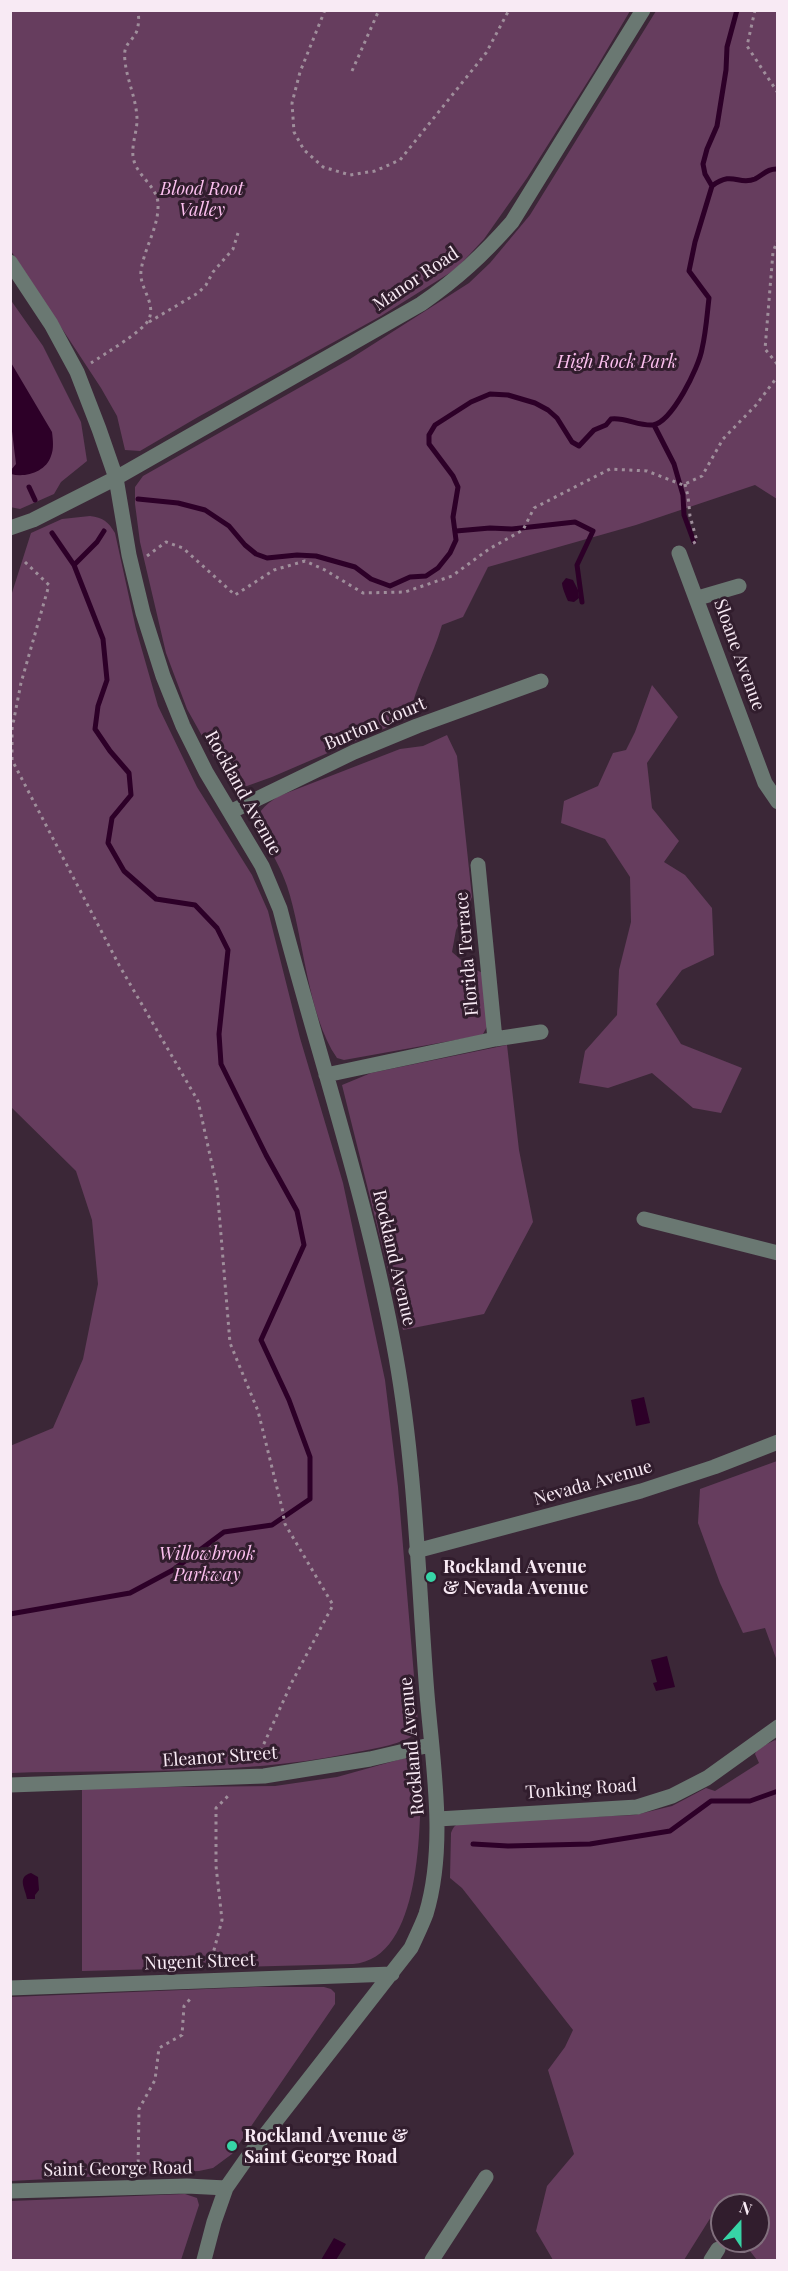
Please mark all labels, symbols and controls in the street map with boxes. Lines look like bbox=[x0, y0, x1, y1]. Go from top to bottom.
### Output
park label: Blood Root Valley bbox=[160, 178, 244, 220]
street label: Manor Road bbox=[369, 242, 463, 316]
park label: High Rock Park bbox=[557, 351, 677, 373]
street label: Sloane Avenue bbox=[709, 596, 769, 714]
street label: Burton Court bbox=[321, 693, 429, 755]
street label: Rockland Avenue bbox=[200, 727, 286, 859]
street label: Florida Terrace bbox=[451, 891, 483, 1017]
street label: Rockland Avenue bbox=[368, 1188, 420, 1328]
street label: Nevada Avenue bbox=[531, 1456, 655, 1510]
park label: Willowbrook Parkway bbox=[159, 1543, 255, 1586]
place label: Rockland Avenue & Nevada Avenue bbox=[443, 1556, 588, 1598]
marker: Rockland Avenue & Nevada Avenue bbox=[424, 1570, 438, 1584]
street label: Rockland Avenue bbox=[395, 1676, 429, 1816]
street label: Eleanor Street bbox=[162, 1742, 278, 1772]
street label: Tonking Road bbox=[525, 1774, 637, 1804]
street label: Nugent Street bbox=[144, 1949, 256, 1975]
place label: Rockland Avenue & Saint George Road bbox=[244, 2125, 408, 2168]
marker: Rockland Avenue & Saint George Road bbox=[225, 2139, 239, 2153]
street label: Saint George Road bbox=[43, 2157, 193, 2181]
north arrow bbox=[710, 2193, 770, 2253]
text: N bbox=[737, 2196, 755, 2219]

